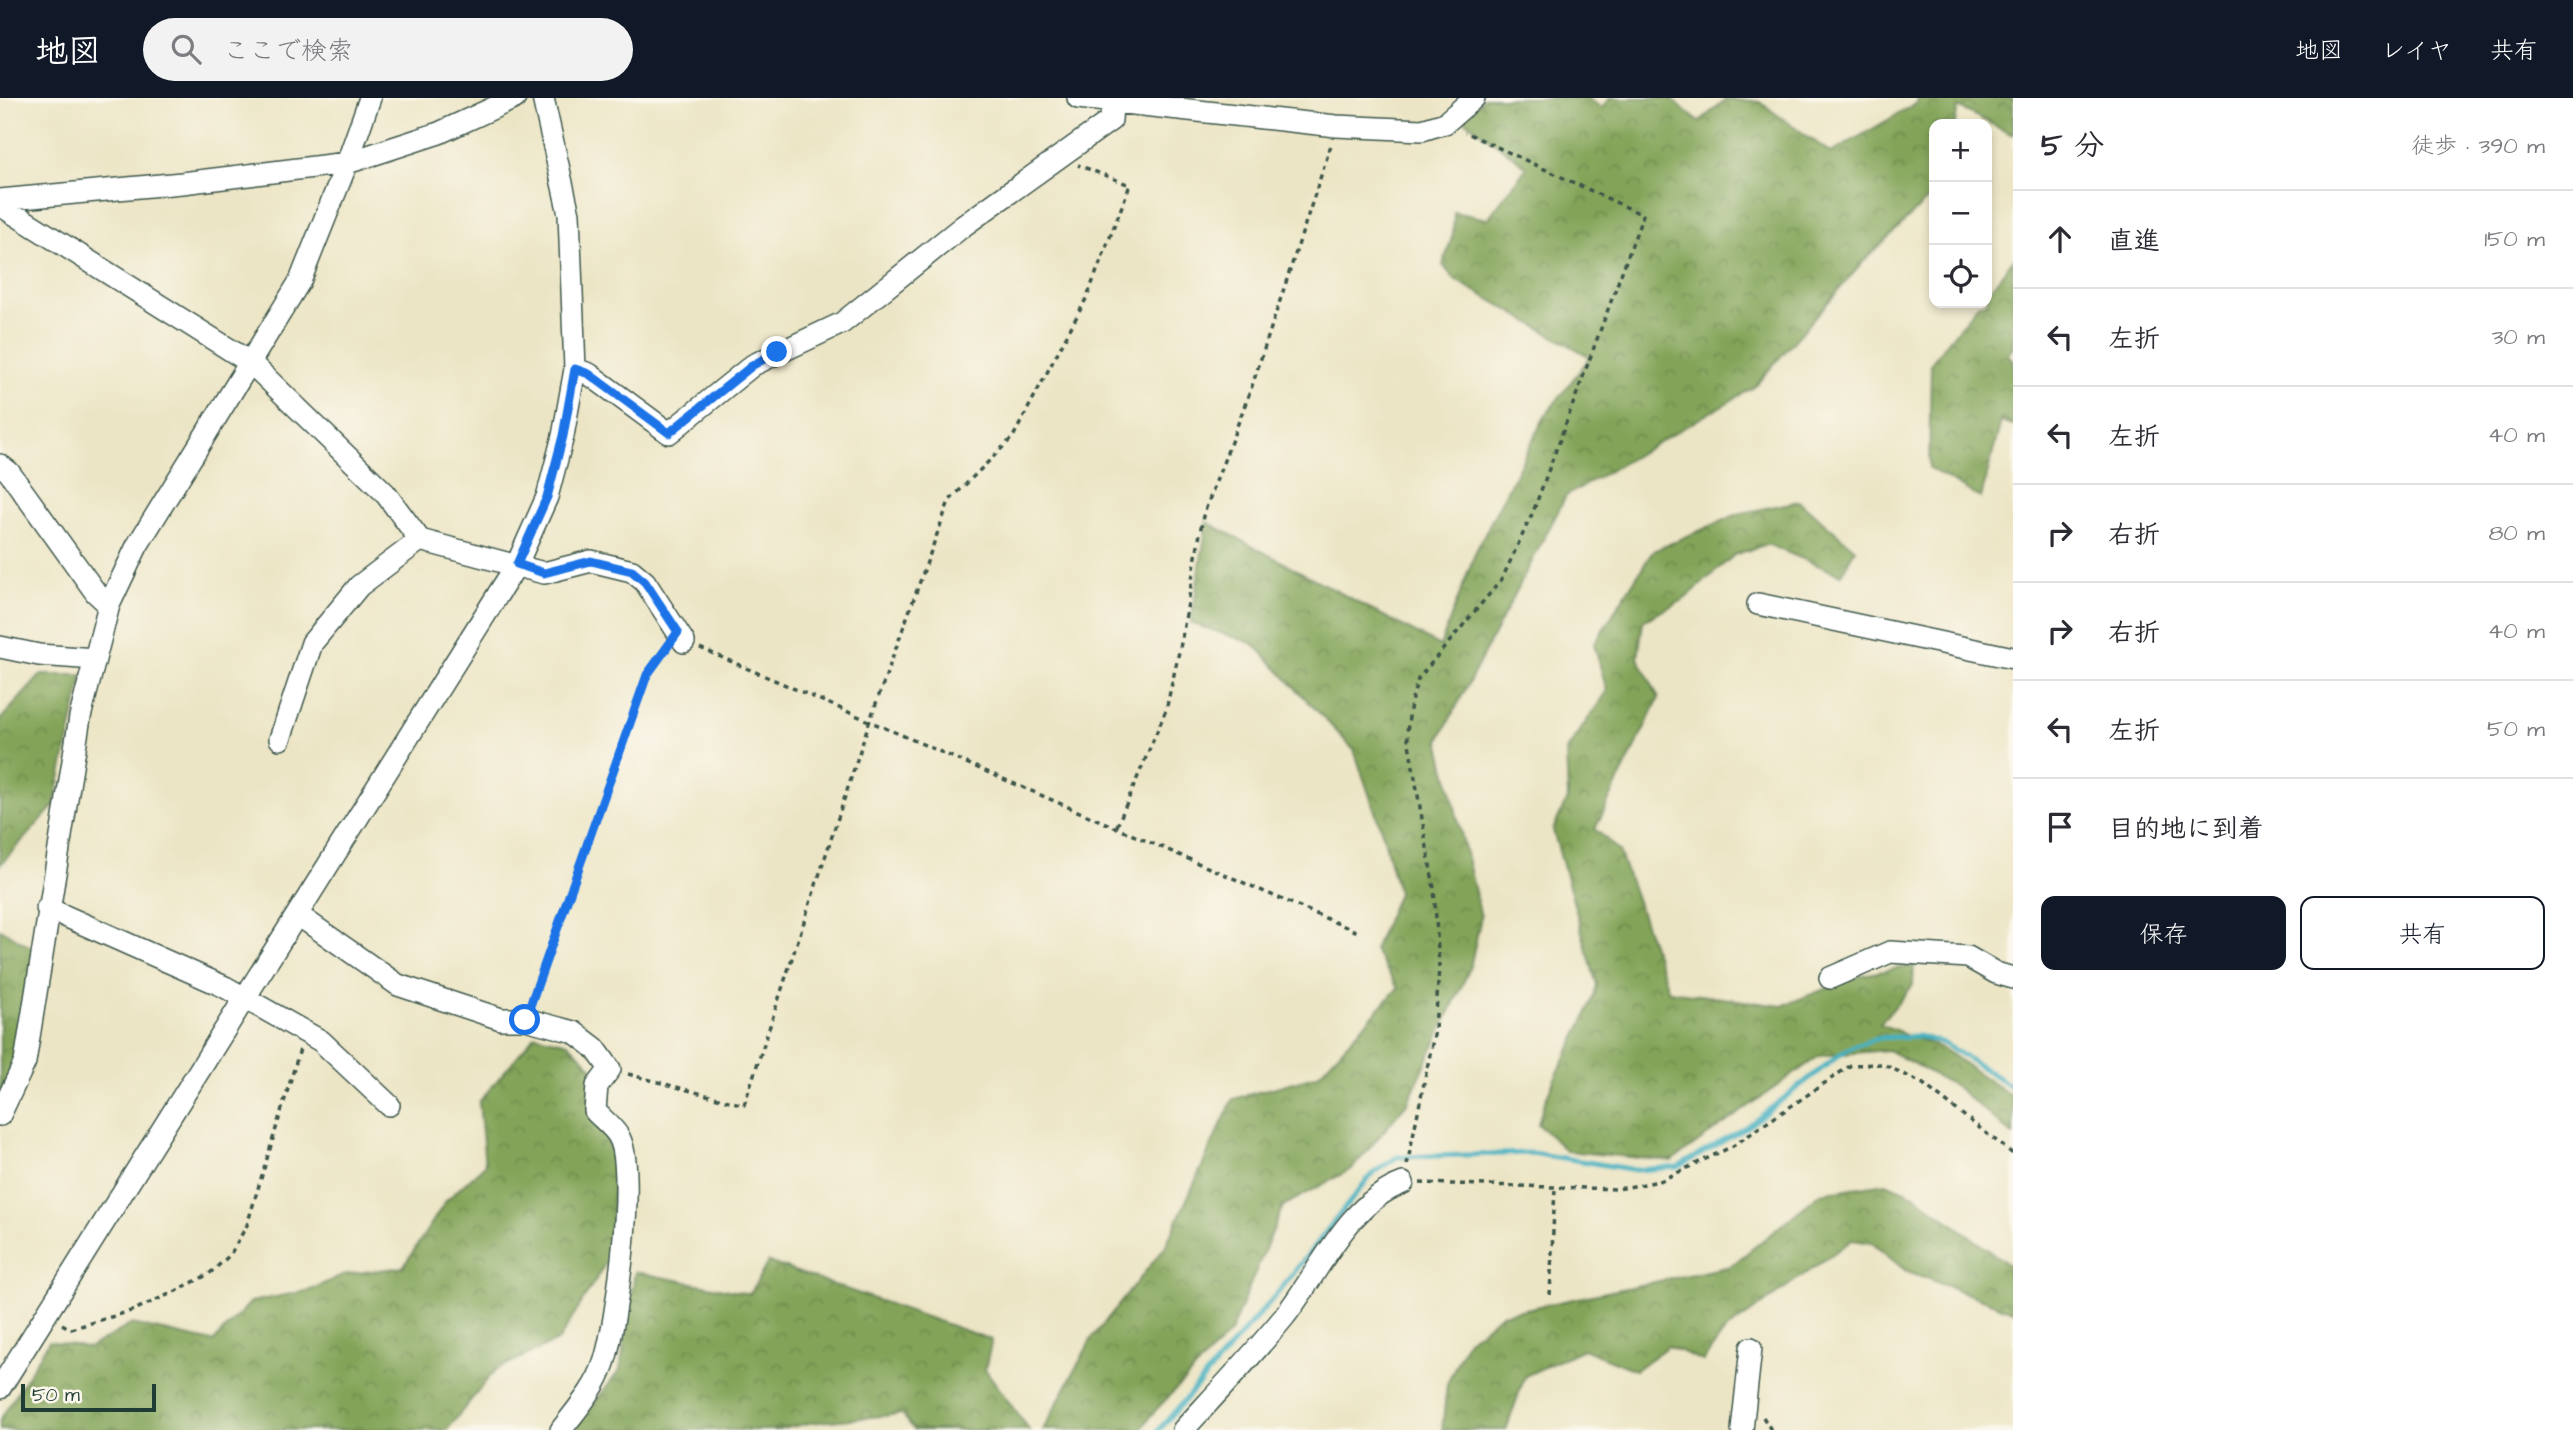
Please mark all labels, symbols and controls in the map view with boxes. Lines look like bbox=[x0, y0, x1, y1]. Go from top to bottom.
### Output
search box bbox=[143, 18, 633, 81]
text: 地図 bbox=[35, 29, 101, 75]
icon: search bbox=[167, 30, 205, 68]
text: ここで検索 bbox=[223, 33, 353, 69]
text: 地図 bbox=[2295, 34, 2343, 68]
text: レイヤ bbox=[2381, 34, 2452, 68]
text: 共有 bbox=[2490, 34, 2538, 68]
map controls bbox=[1929, 119, 1992, 308]
button: + bbox=[1929, 119, 1992, 182]
text: 5 分 bbox=[2041, 125, 2104, 167]
text: 徒歩 · 390 m bbox=[2411, 130, 2545, 162]
button: − bbox=[1929, 182, 1992, 245]
icon: ahead bbox=[2041, 220, 2079, 258]
text: 直進 bbox=[2108, 223, 2160, 259]
text: 150 m bbox=[2484, 223, 2545, 255]
button: locate bbox=[1929, 245, 1992, 308]
icon: left bbox=[2041, 318, 2079, 356]
text: 左折 bbox=[2108, 321, 2160, 357]
text: 30 m bbox=[2492, 321, 2545, 353]
route end bbox=[761, 336, 792, 367]
icon: left bbox=[2041, 416, 2079, 454]
text: 左折 bbox=[2108, 419, 2160, 455]
text: 40 m bbox=[2488, 419, 2545, 451]
icon: right bbox=[2041, 514, 2079, 552]
text: 右折 bbox=[2108, 517, 2160, 553]
text: 80 m bbox=[2488, 517, 2545, 549]
icon: right bbox=[2041, 612, 2079, 650]
text: 右折 bbox=[2108, 615, 2160, 651]
text: 40 m bbox=[2488, 615, 2545, 647]
icon: left bbox=[2041, 710, 2079, 748]
text: 左折 bbox=[2108, 713, 2160, 749]
text: 50 m bbox=[2487, 713, 2545, 745]
icon: arrive bbox=[2041, 808, 2079, 846]
text: 目的地に到着 bbox=[2108, 811, 2264, 847]
button: 保存 bbox=[2041, 896, 2286, 970]
button: 共有 bbox=[2300, 896, 2545, 970]
route start bbox=[509, 1004, 540, 1035]
scale bar bbox=[21, 1381, 156, 1413]
text: 50 m bbox=[32, 1382, 80, 1409]

